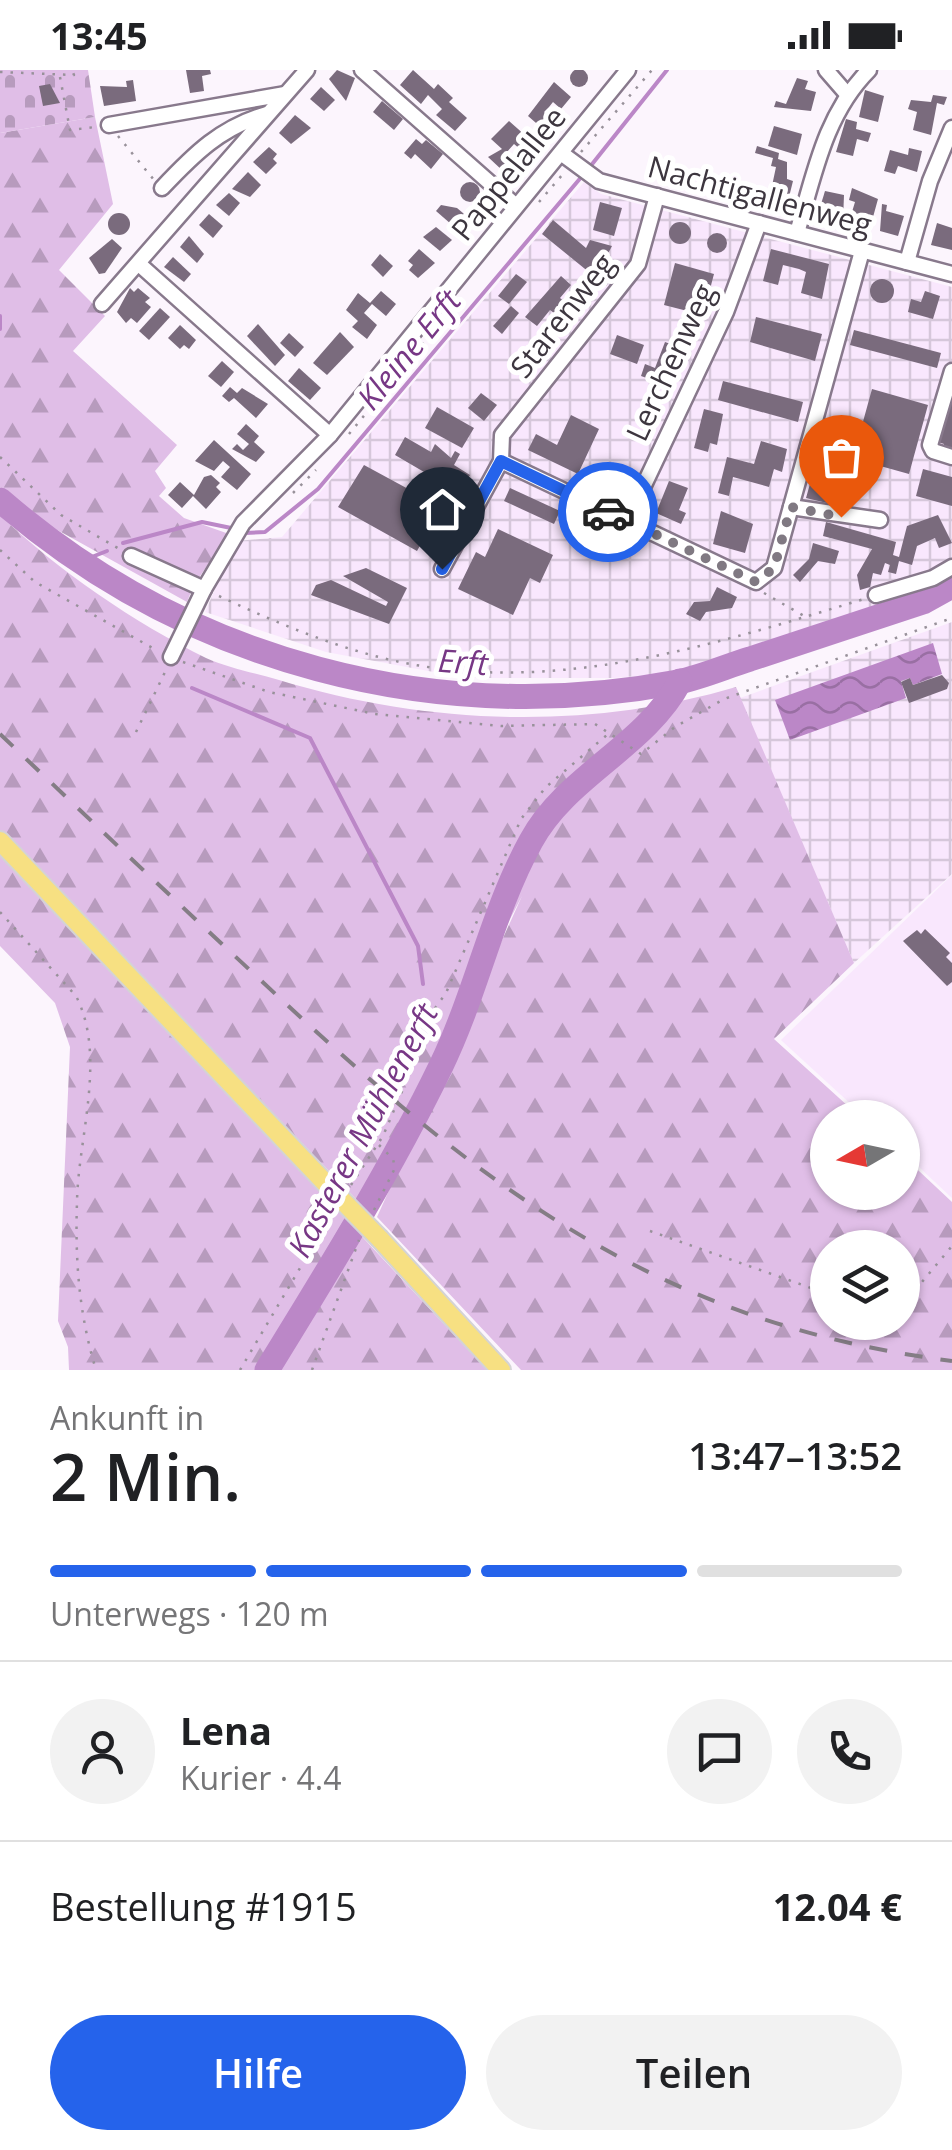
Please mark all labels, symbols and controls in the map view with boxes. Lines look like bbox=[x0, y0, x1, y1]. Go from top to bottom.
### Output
text: 13:45 bbox=[50, 9, 148, 61]
street label: Pappelallee bbox=[441, 97, 575, 249]
street label: Nachtigallenweg bbox=[644, 145, 876, 245]
street label: Starenweg bbox=[500, 244, 624, 386]
street label: Lerchenweg bbox=[616, 277, 724, 447]
water label: Kleine Erft bbox=[346, 279, 470, 418]
pin bbox=[799, 415, 884, 518]
icon: bag bbox=[814, 430, 869, 485]
courier bbox=[558, 462, 658, 562]
pin bbox=[400, 467, 485, 570]
icon: home bbox=[415, 482, 470, 537]
icon: car bbox=[581, 485, 636, 540]
water label: Erft bbox=[437, 638, 491, 684]
water label: Kasterer Mühlenerft bbox=[277, 995, 448, 1264]
north arrow bbox=[810, 1100, 920, 1210]
map controls bbox=[810, 1100, 920, 1340]
button: layers bbox=[810, 1230, 920, 1340]
text: Ankunft in bbox=[50, 1396, 204, 1439]
text: 13:47–13:52 bbox=[688, 1429, 902, 1481]
text: 2 Min. bbox=[50, 1432, 241, 1520]
text: Unterwegs · 120 m bbox=[50, 1592, 329, 1635]
button: person bbox=[50, 1699, 155, 1804]
button: chat bbox=[667, 1699, 772, 1804]
button: phone bbox=[797, 1699, 902, 1804]
text: Lena bbox=[180, 1704, 272, 1756]
text: Kurier · 4.4 bbox=[180, 1756, 341, 1799]
text: Bestellung #1915 bbox=[50, 1880, 357, 1932]
text: 12.04 € bbox=[773, 1880, 902, 1932]
button: Hilfe bbox=[50, 2015, 466, 2130]
button: Teilen bbox=[486, 2015, 902, 2130]

